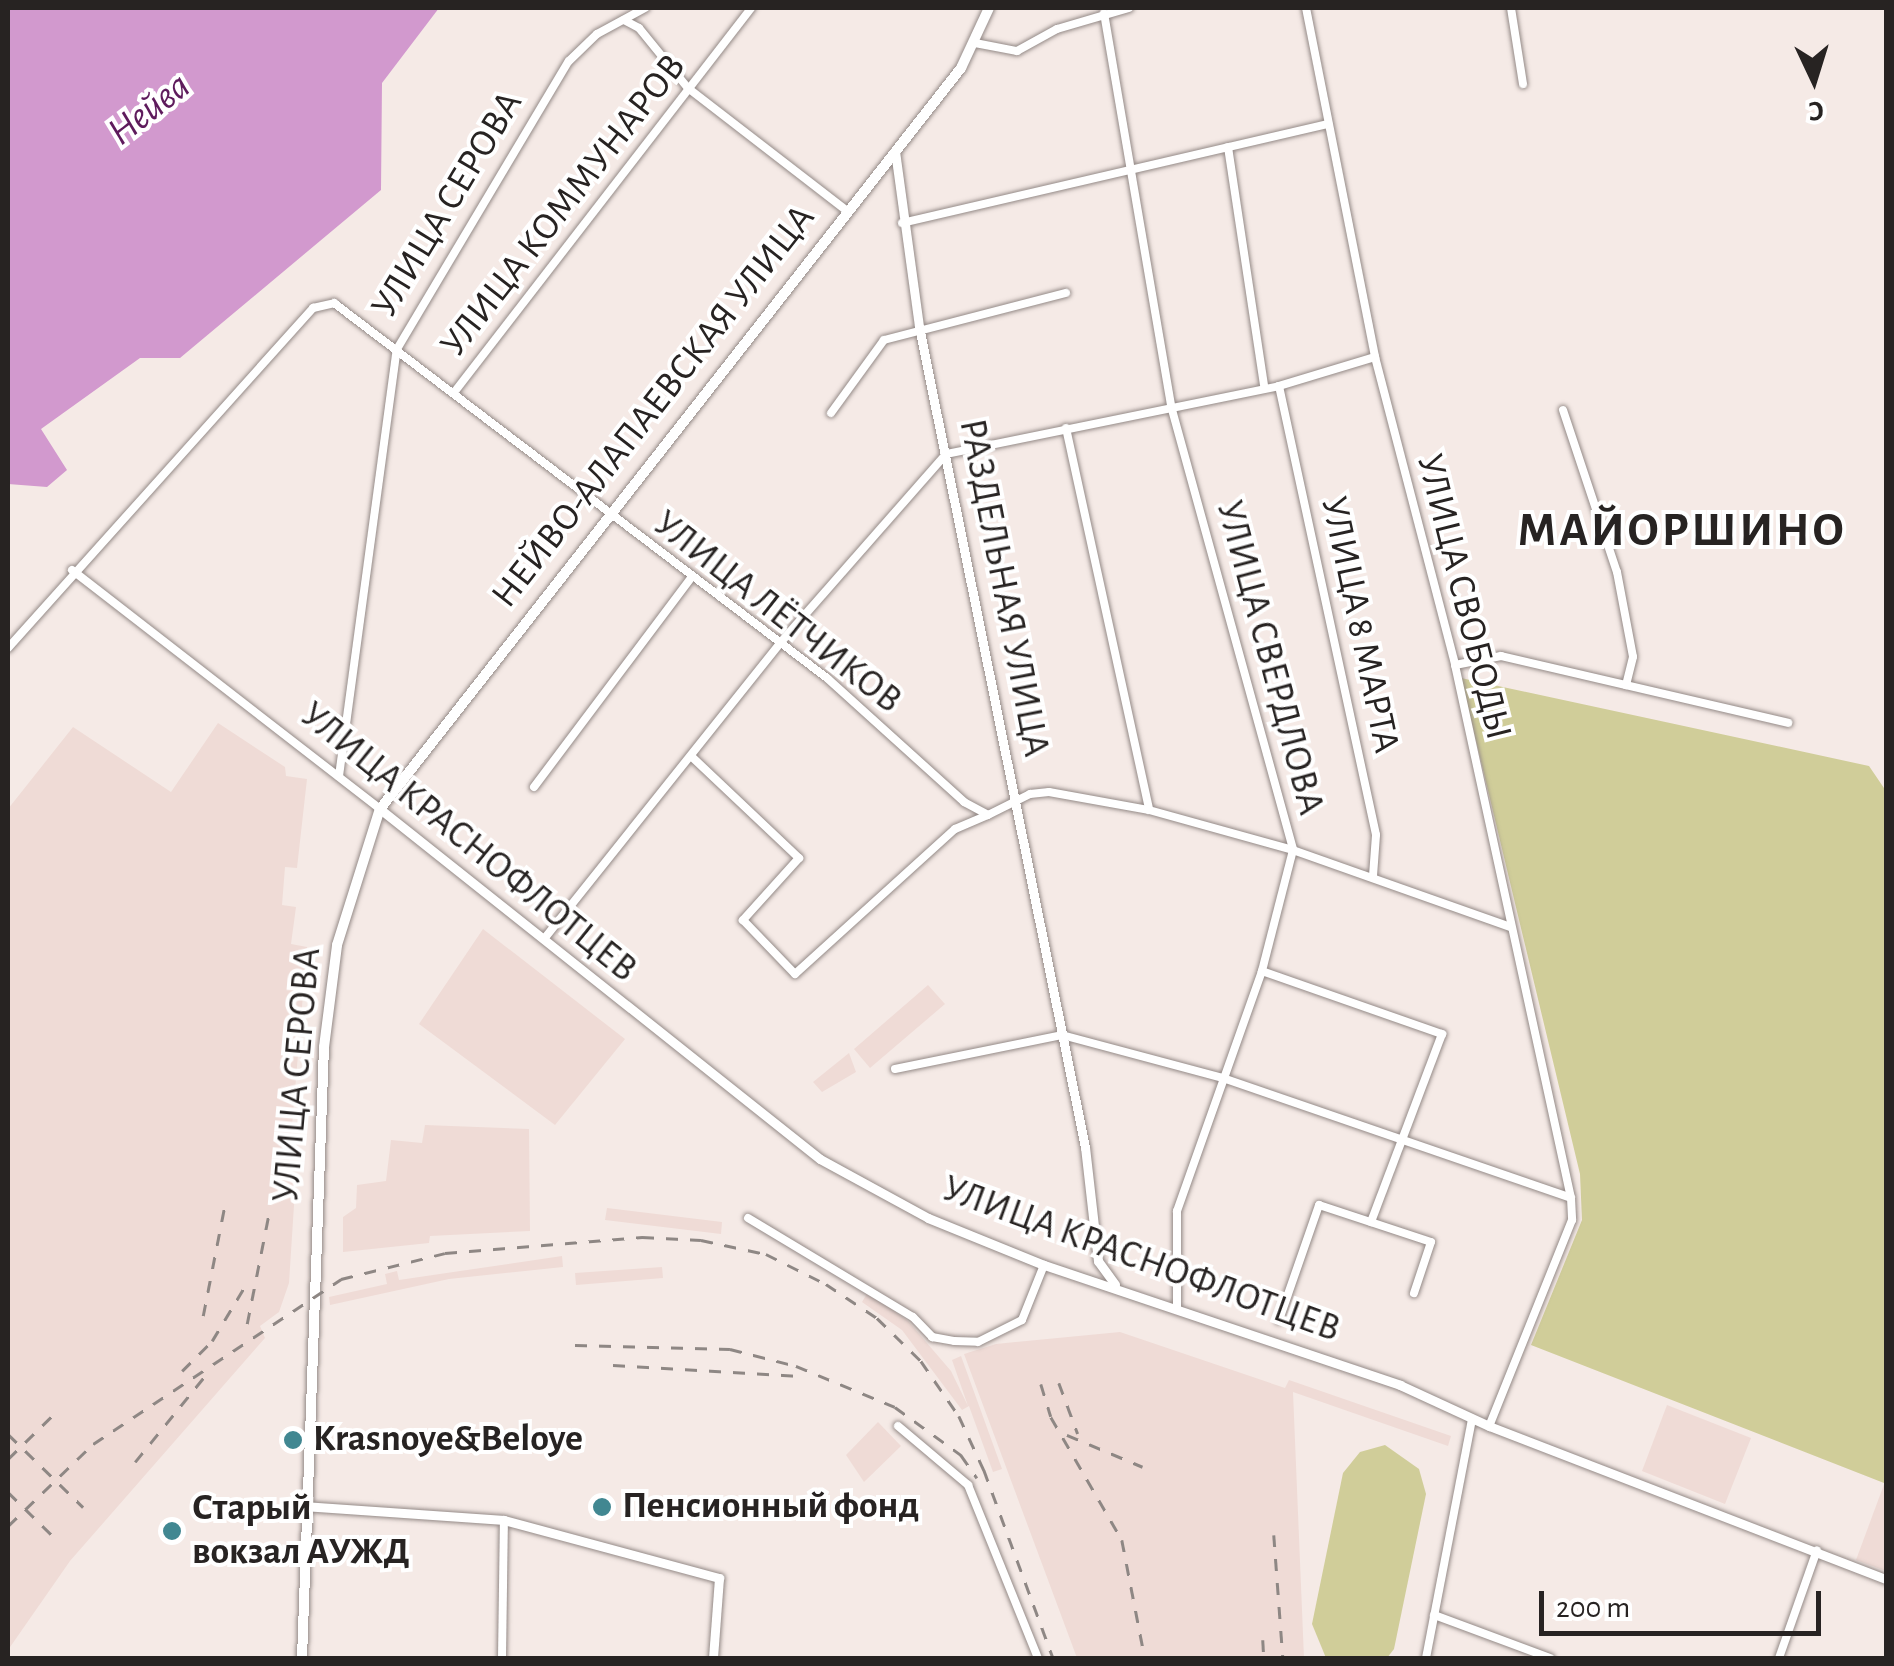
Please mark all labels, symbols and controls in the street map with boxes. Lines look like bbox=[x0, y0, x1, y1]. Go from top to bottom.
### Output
north arrow bbox=[1764, 30, 1864, 130]
street label: УЛИЦА КОММУНАРОВ bbox=[432, 45, 696, 367]
water label: Нейва bbox=[98, 62, 200, 156]
street label: УЛИЦА СЕРОВА bbox=[363, 84, 533, 326]
text: С bbox=[1807, 95, 1825, 124]
street label: НЕЙВО-АЛАПАЕВСКАЯ УЛИЦА bbox=[483, 197, 825, 617]
street label: РАЗДЕЛЬНАЯ УЛИЦА bbox=[948, 415, 1058, 761]
street label: УЛИЦА СВОБОДЫ bbox=[1405, 449, 1521, 745]
street label: УЛИЦА 8 МАРТА bbox=[1310, 493, 1408, 757]
street label: УЛИЦА СВЕРДЛОВА bbox=[1205, 496, 1333, 820]
street label: УЛИЦА ЛЁТЧИКОВ bbox=[644, 502, 910, 724]
district label: МАЙОРШИНО bbox=[1517, 503, 1847, 561]
street label: УЛИЦА КРАСНОФЛОТЦЕВ bbox=[290, 693, 646, 993]
street label: УЛИЦА СЕРОВА bbox=[264, 946, 332, 1204]
street label: УЛИЦА КРАСНОФЛОТЦЕВ bbox=[936, 1167, 1346, 1353]
place label: Krasnoye&Beloye bbox=[313, 1417, 583, 1463]
marker: Krasnoye&Beloye bbox=[282, 1429, 304, 1451]
place label: Пенсионный фонд bbox=[622, 1484, 919, 1530]
place label: Старый вокзал АУЖД bbox=[192, 1486, 410, 1576]
marker: Пенсионный фонд bbox=[591, 1496, 613, 1518]
marker: Старый вокзал АУЖД bbox=[161, 1520, 183, 1542]
scale bar bbox=[1544, 1571, 1826, 1633]
text: 200 m bbox=[1556, 1593, 1630, 1623]

